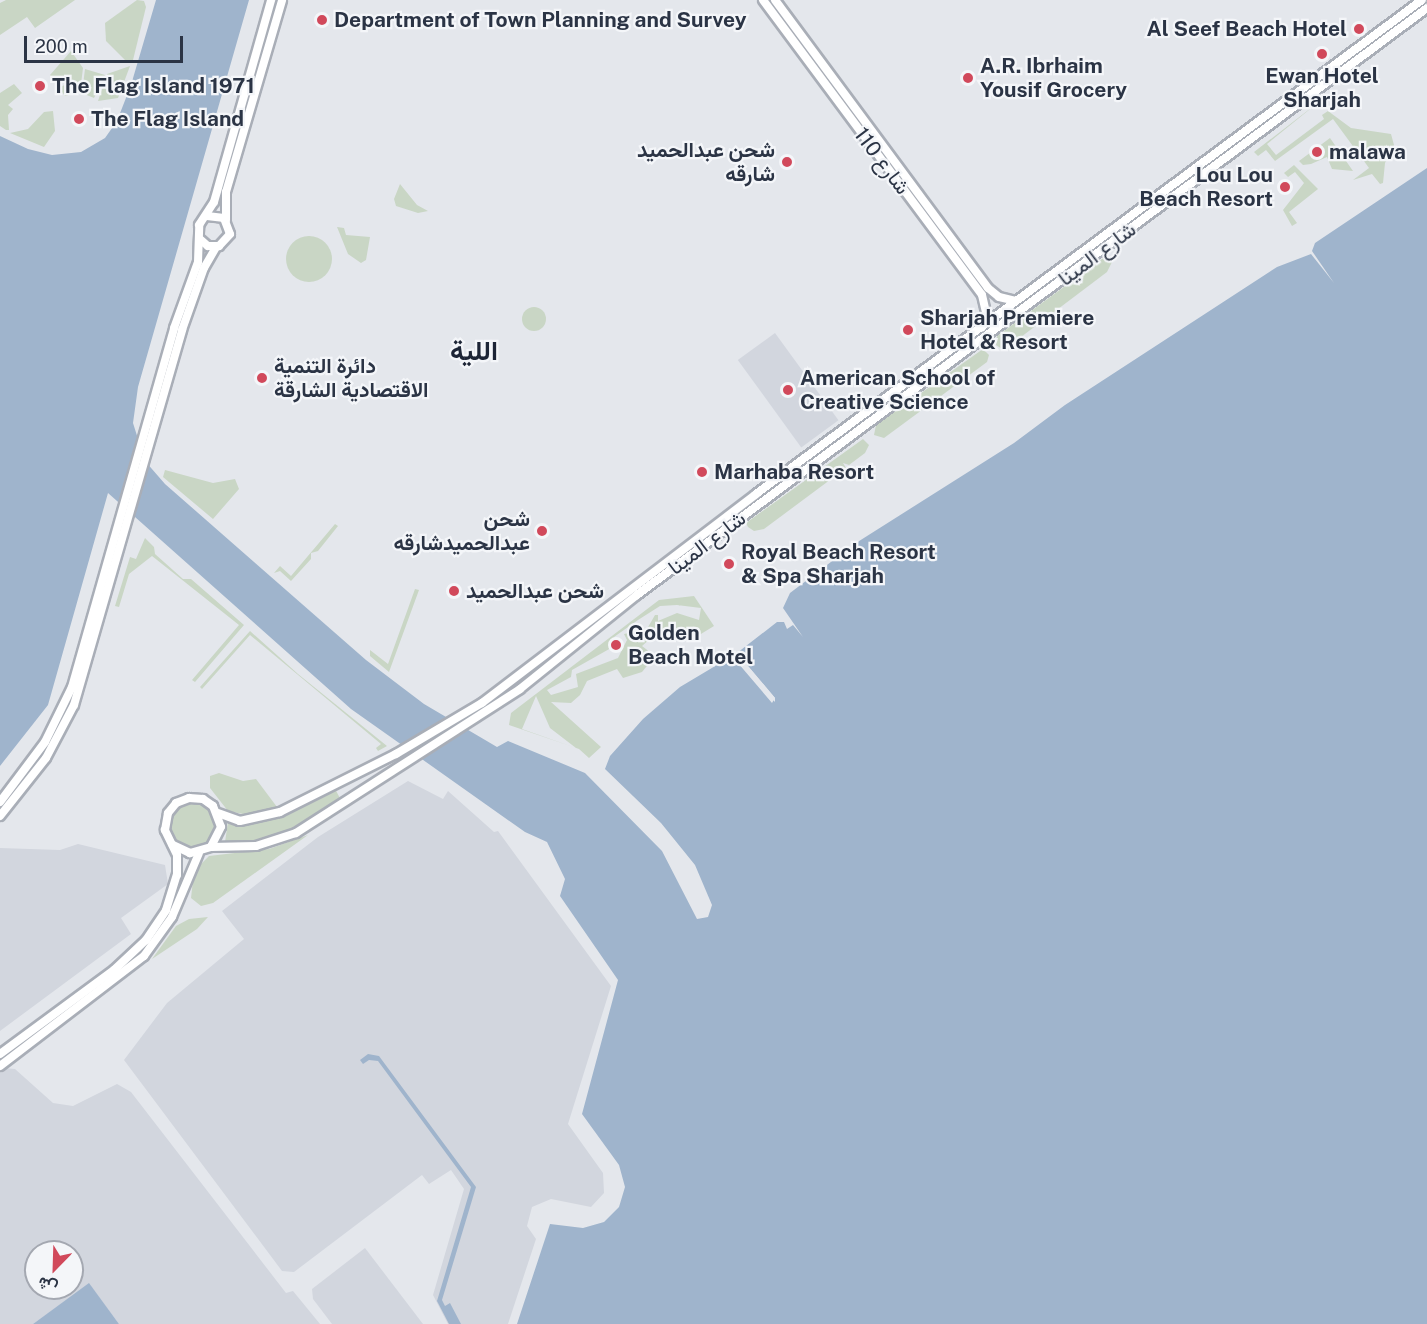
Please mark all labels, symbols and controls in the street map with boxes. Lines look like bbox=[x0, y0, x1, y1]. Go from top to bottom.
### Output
place label: Department of Town Planning and Survey bbox=[334, 7, 747, 33]
marker: Department of Town Planning and Survey bbox=[315, 13, 329, 27]
place label: Al Seef Beach Hotel bbox=[1147, 16, 1347, 42]
marker: Al Seef Beach Hotel bbox=[1352, 22, 1366, 36]
scale bar bbox=[27, 24, 186, 62]
text: 200 m bbox=[35, 36, 88, 57]
marker: Ewan Hotel Sharjah bbox=[1315, 47, 1329, 61]
place label: A.R. Ibrhaim Yousif Grocery bbox=[980, 53, 1127, 103]
place label: Ewan Hotel Sharjah bbox=[1265, 63, 1379, 113]
marker: A.R. Ibrhaim Yousif Grocery bbox=[961, 71, 975, 85]
place label: The Flag Island 1971 bbox=[52, 73, 255, 99]
marker: The Flag Island 1971 bbox=[33, 79, 47, 93]
place label: The Flag Island bbox=[91, 106, 244, 132]
marker: The Flag Island bbox=[72, 112, 86, 126]
street label: شارع 110 bbox=[849, 123, 915, 199]
place label: شحن عبدالحميد شارقه bbox=[637, 137, 775, 187]
place label: malawa bbox=[1329, 139, 1406, 165]
marker: malawa bbox=[1310, 145, 1324, 159]
marker: شحن عبدالحميد شارقه bbox=[780, 155, 794, 169]
place label: Lou Lou Beach Resort bbox=[1139, 162, 1273, 212]
marker: Lou Lou Beach Resort bbox=[1278, 180, 1292, 194]
street label: شارع المينا bbox=[1053, 217, 1141, 291]
place label: Sharjah Premiere Hotel & Resort bbox=[920, 305, 1094, 355]
marker: Sharjah Premiere Hotel & Resort bbox=[901, 323, 915, 337]
district label: اللية bbox=[450, 335, 498, 367]
place label: دائرة التنمية الاقتصادية الشارقة bbox=[274, 353, 429, 403]
place label: American School of Creative Science bbox=[800, 365, 995, 415]
marker: دائرة التنمية الاقتصادية الشارقة bbox=[255, 371, 269, 385]
marker: American School of Creative Science bbox=[781, 383, 795, 397]
place label: Marhaba Resort bbox=[714, 459, 874, 485]
marker: Marhaba Resort bbox=[695, 465, 709, 479]
place label: شحن عبدالحميدشارقه bbox=[393, 506, 530, 556]
street label: شارع المينا bbox=[663, 506, 751, 580]
marker: شحن عبدالحميدشارقه bbox=[535, 524, 549, 538]
place label: Royal Beach Resort & Spa Sharjah bbox=[741, 539, 936, 589]
marker: Royal Beach Resort & Spa Sharjah bbox=[722, 557, 736, 571]
place label: شحن عبدالحميد bbox=[466, 578, 604, 604]
marker: شحن عبدالحميد bbox=[447, 584, 461, 598]
place label: Golden Beach Motel bbox=[628, 620, 753, 670]
marker: Golden Beach Motel bbox=[609, 638, 623, 652]
north arrow bbox=[24, 1240, 84, 1300]
text: ش bbox=[35, 1273, 60, 1298]

